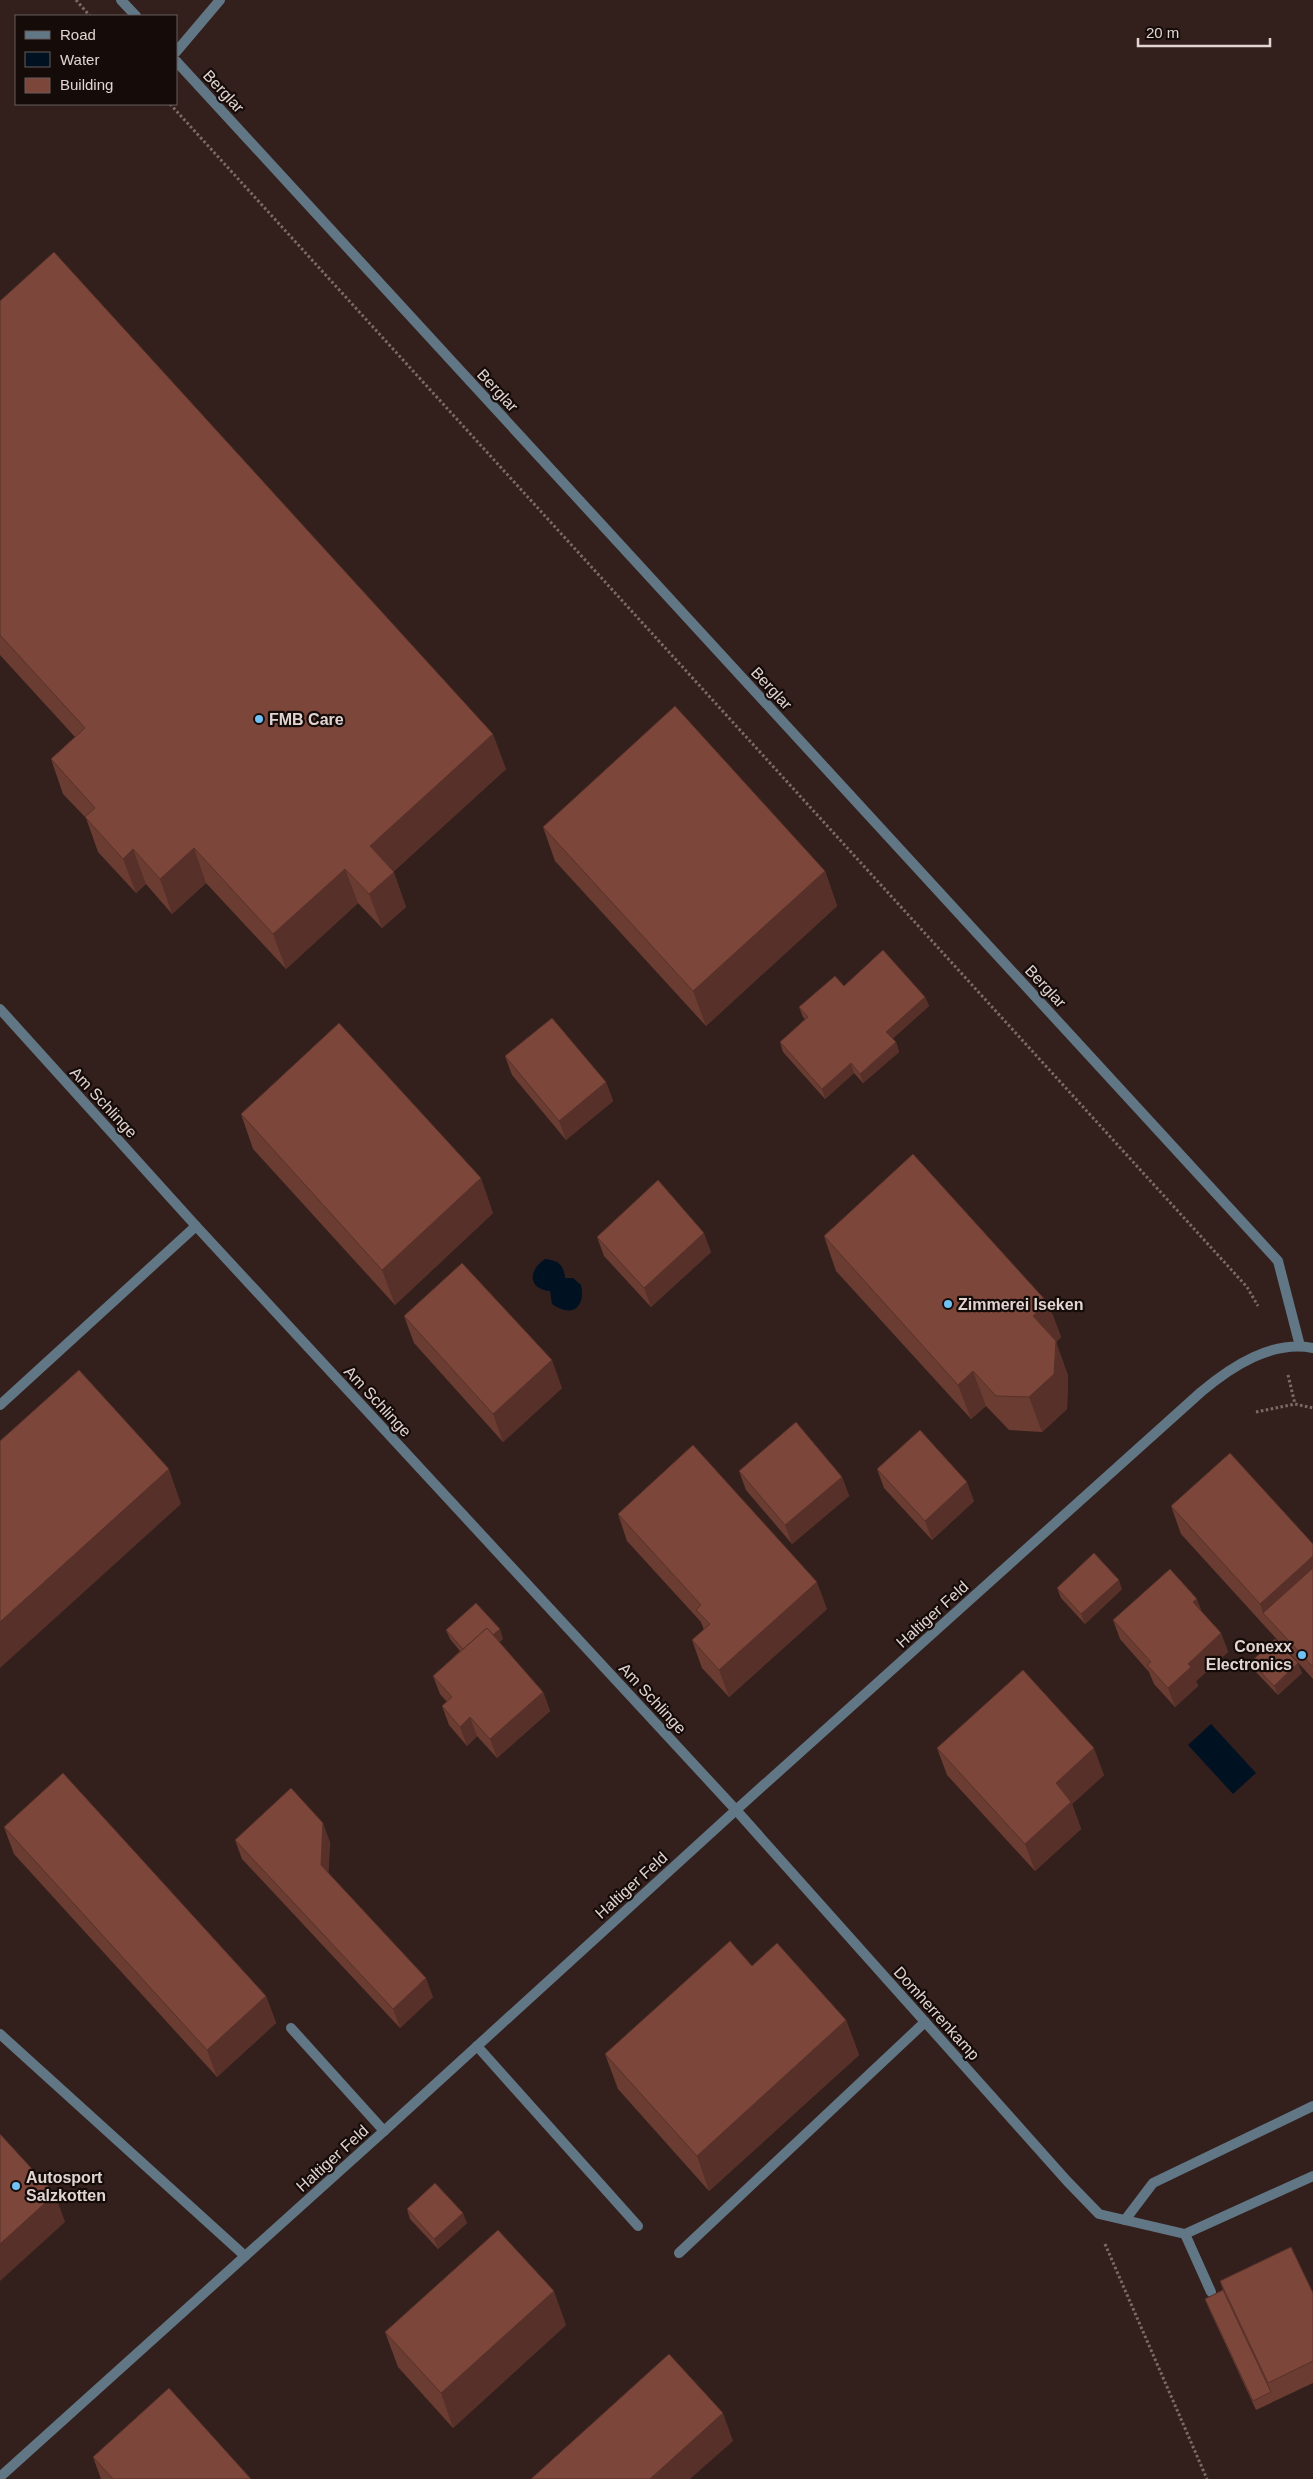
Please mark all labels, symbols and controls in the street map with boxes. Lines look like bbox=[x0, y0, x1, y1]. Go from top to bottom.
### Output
legend bbox=[15, 15, 178, 105]
scale bar bbox=[1138, 15, 1270, 47]
text: 20 m bbox=[1146, 24, 1179, 41]
text: Road bbox=[60, 26, 96, 43]
text: Water bbox=[60, 51, 99, 68]
street label: Berglar bbox=[200, 67, 248, 116]
text: Building bbox=[60, 76, 113, 93]
street label: Berglar bbox=[474, 366, 522, 415]
street label: Berglar bbox=[748, 664, 796, 713]
place label: FMB Care bbox=[269, 711, 344, 728]
marker: FMB Care bbox=[253, 713, 265, 725]
street label: Berglar bbox=[1022, 962, 1070, 1011]
street label: Am Schlinge bbox=[67, 1064, 141, 1141]
place label: Zimmerei Iseken bbox=[958, 1296, 1083, 1313]
marker: Zimmerei Iseken bbox=[942, 1298, 954, 1310]
street label: Am Schlinge bbox=[341, 1363, 415, 1440]
street label: Haltiger Feld bbox=[893, 1578, 972, 1651]
place label: Conexx Electronics bbox=[1206, 1638, 1292, 1673]
marker: Conexx Electronics bbox=[1296, 1649, 1308, 1661]
street label: Am Schlinge bbox=[616, 1660, 690, 1737]
street label: Haltiger Feld bbox=[592, 1849, 671, 1922]
street label: Domherrenkamp bbox=[890, 1963, 983, 2063]
street label: Haltiger Feld bbox=[293, 2122, 372, 2195]
place label: Autosport Salzkotten bbox=[26, 2169, 106, 2204]
marker: Autosport Salzkotten bbox=[10, 2180, 22, 2192]

